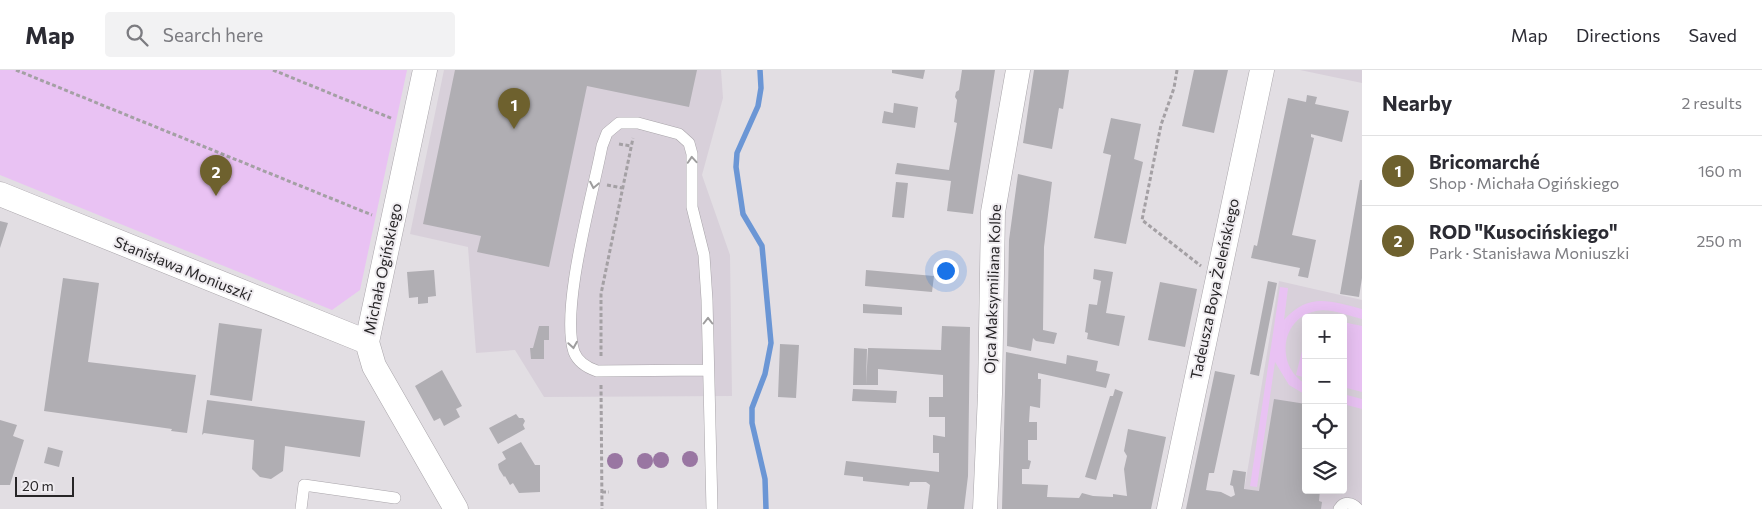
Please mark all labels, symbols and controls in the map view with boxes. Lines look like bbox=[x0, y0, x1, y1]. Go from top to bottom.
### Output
search box bbox=[105, 12, 455, 57]
text: Map bbox=[25, 20, 75, 49]
icon: search bbox=[123, 21, 151, 49]
text: Search here bbox=[163, 23, 263, 46]
text: Map bbox=[1511, 24, 1548, 46]
text: Directions bbox=[1576, 24, 1660, 46]
text: Saved bbox=[1688, 24, 1737, 46]
pin: 1 bbox=[498, 88, 530, 129]
text: Nearby bbox=[1382, 90, 1452, 115]
text: 2 results bbox=[1681, 93, 1742, 112]
text: Bricomarché bbox=[1429, 150, 1540, 173]
pin: 2 bbox=[200, 155, 232, 196]
one-way arrow bbox=[687, 156, 698, 164]
text: 1 bbox=[1394, 161, 1402, 180]
text: 160 m bbox=[1698, 161, 1742, 180]
text: Shop · Michała Ogińskiego bbox=[1429, 173, 1619, 192]
one-way arrow bbox=[590, 180, 600, 189]
street label: Tadeusza Boya Żeleńskiego bbox=[1186, 197, 1242, 381]
street label: Michała Ogińskiego bbox=[359, 201, 405, 336]
street label: Ojca Maksymiliana Kolbe bbox=[980, 204, 1004, 374]
text: ROD "Kusocińskiego" bbox=[1429, 220, 1617, 243]
text: 2 bbox=[1393, 231, 1403, 250]
text: 250 m bbox=[1696, 231, 1742, 250]
street label: Stanisława Moniuszki bbox=[112, 232, 255, 304]
text: Park · Stanisława Moniuszki bbox=[1429, 243, 1629, 262]
your location bbox=[933, 258, 959, 284]
map controls bbox=[1302, 314, 1347, 494]
button: + bbox=[1302, 314, 1347, 359]
one-way arrow bbox=[703, 317, 713, 325]
one-way arrow bbox=[568, 340, 578, 349]
button: − bbox=[1302, 359, 1347, 404]
button: locate bbox=[1302, 404, 1347, 449]
button: layers bbox=[1302, 449, 1347, 494]
scale bar bbox=[15, 474, 74, 497]
text: 20 m bbox=[22, 477, 54, 494]

